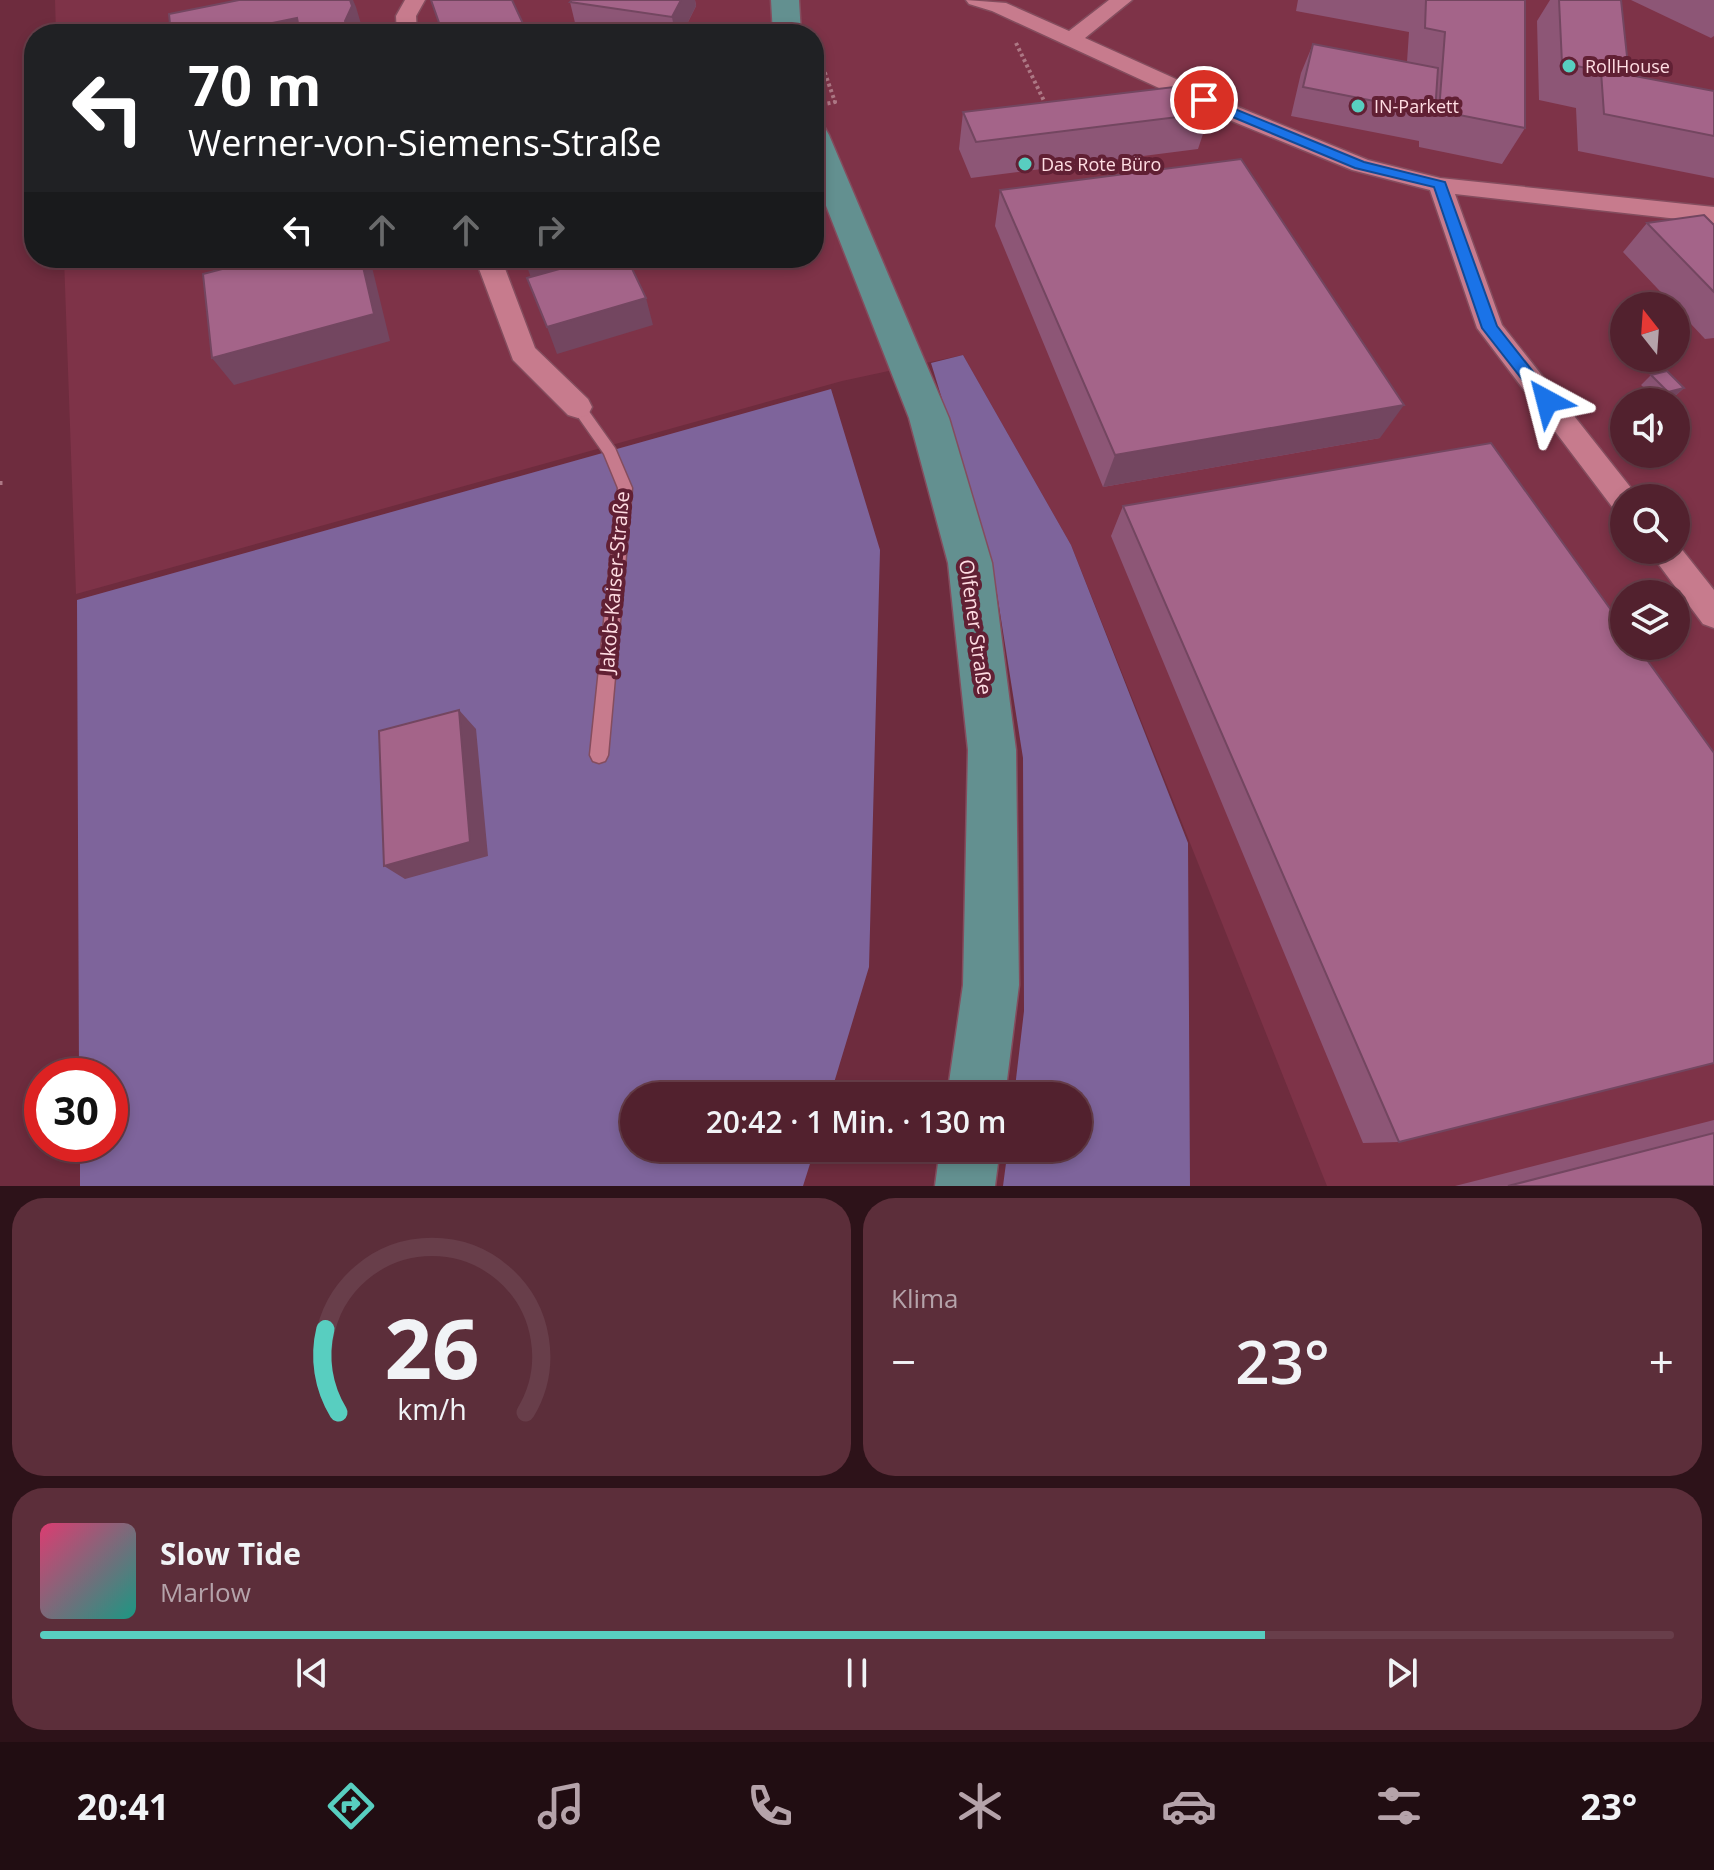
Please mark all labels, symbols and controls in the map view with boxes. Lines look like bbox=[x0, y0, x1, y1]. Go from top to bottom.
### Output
text: 70 m bbox=[188, 46, 322, 122]
place label: RollHouse bbox=[1585, 54, 1670, 78]
icon: left bbox=[56, 56, 160, 160]
marker: RollHouse bbox=[1560, 57, 1578, 75]
pin bbox=[1170, 66, 1238, 134]
icon: arrive bbox=[1182, 78, 1226, 122]
place label: IN-Parkett bbox=[1374, 94, 1459, 118]
marker: IN-Parkett bbox=[1349, 97, 1367, 115]
text: Werner-von-Siemens-Straße bbox=[188, 118, 661, 167]
place label: Das Rote Büro bbox=[1041, 152, 1161, 176]
marker: Das Rote Büro bbox=[1016, 155, 1034, 173]
icon: left bbox=[276, 208, 320, 252]
icon: ahead bbox=[360, 208, 404, 252]
icon: ahead bbox=[444, 208, 488, 252]
icon: right bbox=[528, 208, 572, 252]
north arrow bbox=[1610, 292, 1690, 372]
map controls bbox=[1610, 292, 1690, 660]
position arrow bbox=[1505, 359, 1589, 443]
button: sound bbox=[1610, 388, 1690, 468]
button: search bbox=[1610, 484, 1690, 564]
street label: Jakob-Kaiser-Straße bbox=[592, 490, 635, 676]
street label: Olfener Straße bbox=[953, 558, 999, 696]
button: layers bbox=[1610, 580, 1690, 660]
speed limit sign: 30 bbox=[24, 1058, 128, 1162]
text: 20:42 · 1 Min. · 130 m bbox=[706, 1101, 1006, 1142]
text: Klima bbox=[891, 1280, 959, 1316]
text: 26 bbox=[384, 1290, 479, 1403]
text: 23° bbox=[1235, 1320, 1330, 1402]
text: − bbox=[891, 1331, 916, 1391]
text: + bbox=[1649, 1331, 1674, 1391]
text: km/h bbox=[397, 1389, 466, 1428]
text: Slow Tide bbox=[160, 1533, 301, 1574]
text: Marlow bbox=[160, 1574, 251, 1610]
icon: previous bbox=[290, 1651, 334, 1695]
icon: pause bbox=[835, 1651, 879, 1695]
icon: next bbox=[1380, 1651, 1424, 1695]
icon: directions bbox=[323, 1778, 379, 1834]
icon: music bbox=[533, 1778, 589, 1834]
icon: phone bbox=[742, 1778, 798, 1834]
icon: climate bbox=[952, 1778, 1008, 1834]
icon: car bbox=[1161, 1778, 1217, 1834]
icon: filters bbox=[1371, 1778, 1427, 1834]
text: 20:41 bbox=[77, 1782, 169, 1831]
text: 23° bbox=[1581, 1782, 1637, 1831]

